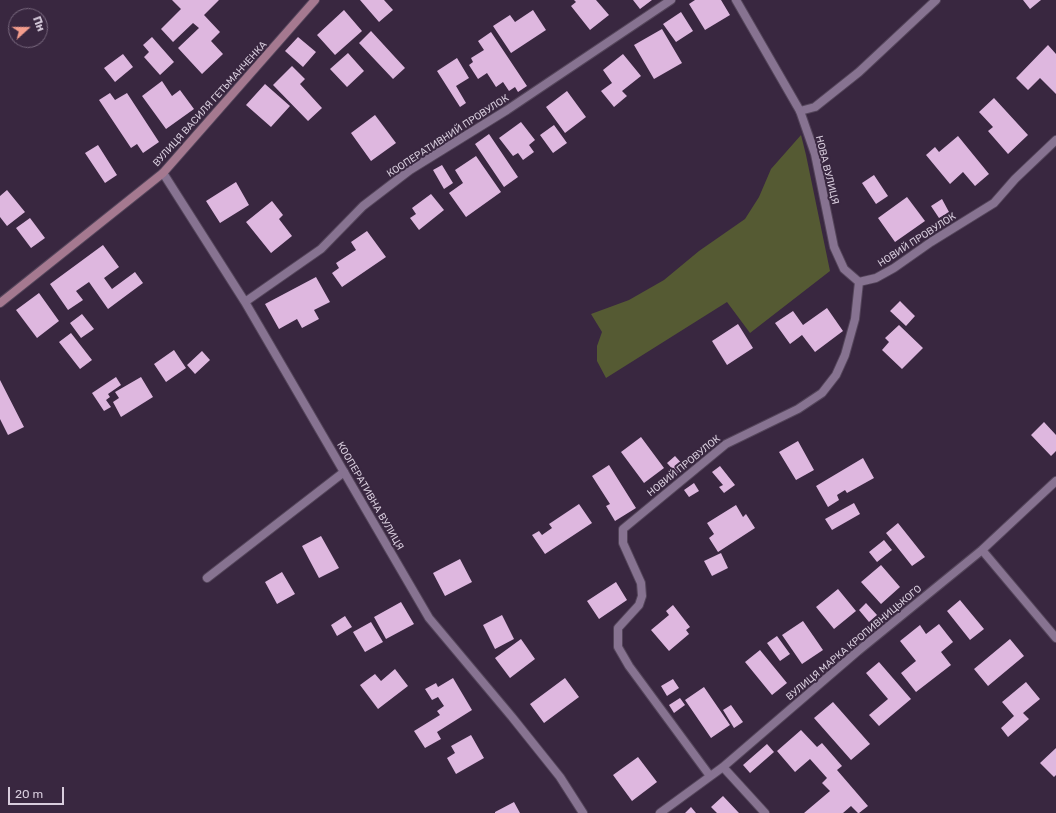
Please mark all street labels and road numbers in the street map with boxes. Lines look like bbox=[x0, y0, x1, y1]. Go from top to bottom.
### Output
street label: ВУЛИЦЯ ВАСИЛЯ ГЕТЬМАНЧЕНКА bbox=[151, 39, 269, 169]
street label: КООПЕРАТИВНИЙ ПРОВУЛОК bbox=[385, 92, 511, 180]
street label: НОВА ВУЛИЦЯ bbox=[813, 134, 841, 206]
street label: НОВИЙ ПРОВУЛОК bbox=[876, 210, 958, 270]
street label: НОВИЙ ПРОВУЛОК bbox=[645, 433, 723, 499]
street label: КООПЕРАТИВНА ВУЛИЦЯ bbox=[334, 440, 406, 552]
street label: ВУЛИЦЯ МАРКА КРОПИВНИЦЬКОГО bbox=[784, 583, 924, 703]

